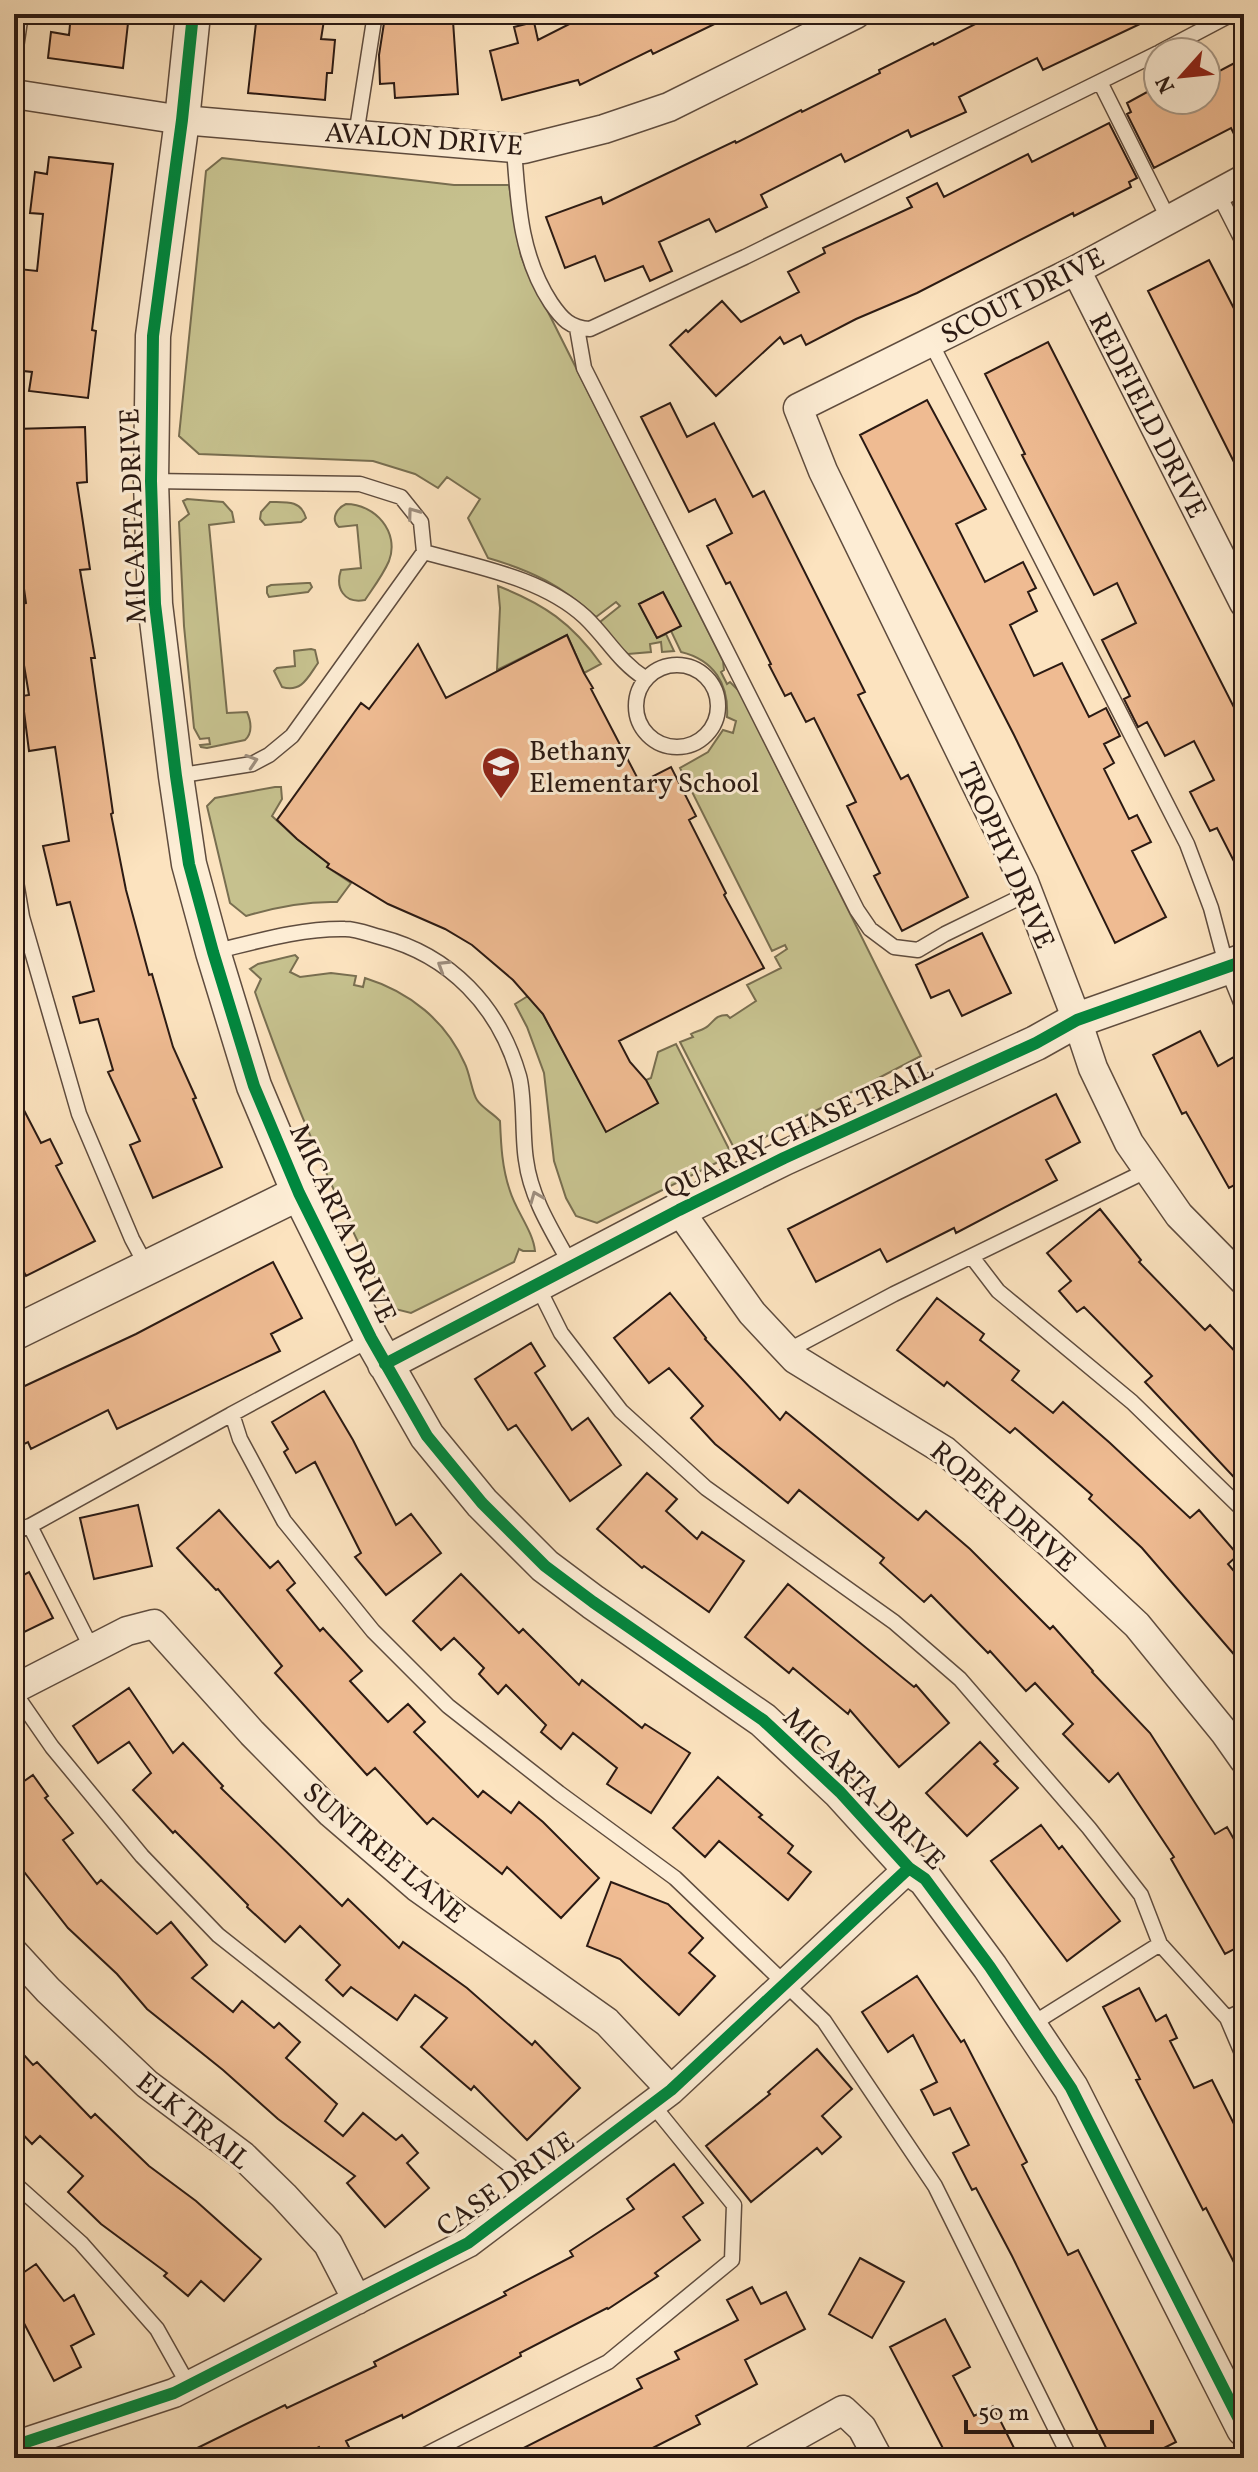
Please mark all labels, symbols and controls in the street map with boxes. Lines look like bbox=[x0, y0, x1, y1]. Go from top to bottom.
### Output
north arrow bbox=[1142, 36, 1222, 116]
text: N bbox=[1149, 70, 1184, 98]
street label: AVALON DRIVE bbox=[323, 114, 524, 167]
street label: SCOUT DRIVE bbox=[934, 239, 1112, 355]
street label: REDFIELD DRIVE bbox=[1078, 307, 1215, 526]
street label: MICARTA DRIVE bbox=[111, 407, 158, 624]
one-way arrow bbox=[408, 507, 423, 522]
place label: Bethany Elementary School bbox=[529, 733, 760, 804]
school or university icon: Bethany Elementary School bbox=[480, 745, 522, 800]
one-way arrow bbox=[244, 755, 258, 771]
street label: TROPHY DRIVE bbox=[946, 756, 1063, 956]
one-way arrow bbox=[437, 961, 451, 976]
street label: QUARRY CHASE TRAIL bbox=[658, 1050, 941, 1210]
street label: MICARTA DRIVE bbox=[278, 1118, 405, 1330]
one-way arrow bbox=[529, 1190, 546, 1204]
street label: ROPER DRIVE bbox=[921, 1433, 1084, 1583]
street label: MICARTA DRIVE bbox=[773, 1700, 953, 1880]
street label: SUNTREE LANE bbox=[293, 1774, 473, 1934]
street label: ELK TRAIL bbox=[127, 2064, 258, 2180]
street label: CASE DRIVE bbox=[429, 2123, 584, 2247]
scale bar bbox=[966, 2384, 1152, 2434]
text: 50 m bbox=[978, 2397, 1030, 2431]

